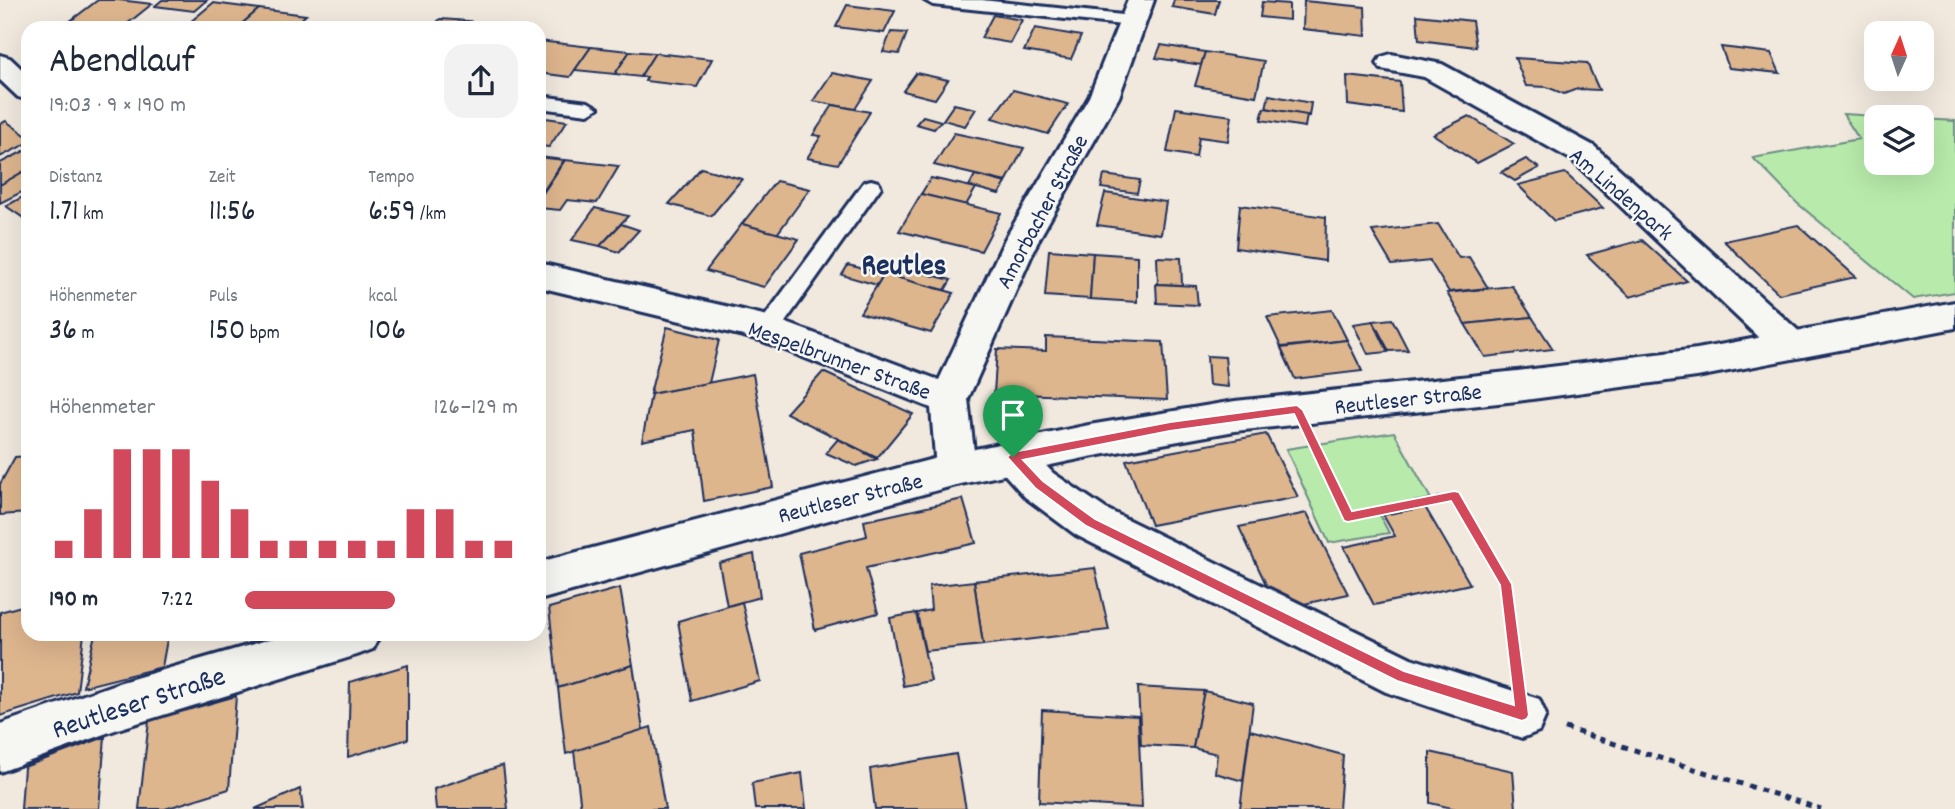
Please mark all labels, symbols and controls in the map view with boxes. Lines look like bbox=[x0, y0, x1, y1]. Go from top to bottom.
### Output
north arrow bbox=[1864, 21, 1934, 91]
map controls bbox=[1864, 21, 1934, 175]
text: Abendlauf bbox=[49, 36, 195, 91]
button: share bbox=[444, 44, 518, 118]
text: 19:03 · 9 × 190 m bbox=[49, 90, 186, 123]
button: layers bbox=[1864, 105, 1934, 175]
street label: Amorbacher Straße bbox=[989, 130, 1099, 296]
street label: Am Lindenpark bbox=[1560, 141, 1679, 250]
text: Distanz bbox=[49, 165, 102, 192]
text: Zeit bbox=[209, 165, 236, 192]
text: Tempo bbox=[368, 165, 415, 192]
text: 1.71 bbox=[49, 192, 79, 235]
text: 11:56 bbox=[209, 192, 255, 235]
text: 6:59 bbox=[368, 192, 416, 235]
text: km bbox=[79, 202, 104, 229]
text: /km bbox=[416, 202, 446, 229]
district label: Reutles bbox=[862, 247, 946, 290]
text: Höhenmeter bbox=[49, 284, 137, 311]
text: Puls bbox=[209, 284, 238, 311]
text: kcal bbox=[368, 284, 397, 311]
text: 36 bbox=[49, 311, 77, 354]
text: 150 bbox=[209, 311, 245, 354]
text: 106 bbox=[368, 311, 406, 354]
street label: Mespelbrunner Straße bbox=[743, 314, 935, 411]
text: m bbox=[77, 321, 94, 348]
text: bpm bbox=[245, 321, 280, 348]
street label: Reutleser Straße bbox=[1333, 377, 1484, 426]
pin bbox=[983, 385, 1043, 457]
text: Höhenmeter bbox=[49, 392, 155, 425]
text: 126–129 m bbox=[434, 392, 518, 425]
icon: arrive bbox=[994, 396, 1032, 434]
street label: Reutleser Straße bbox=[775, 466, 927, 534]
text: 190 m bbox=[49, 584, 98, 617]
text: 7:22 bbox=[161, 584, 194, 617]
street label: Reutleser Straße bbox=[48, 659, 231, 753]

